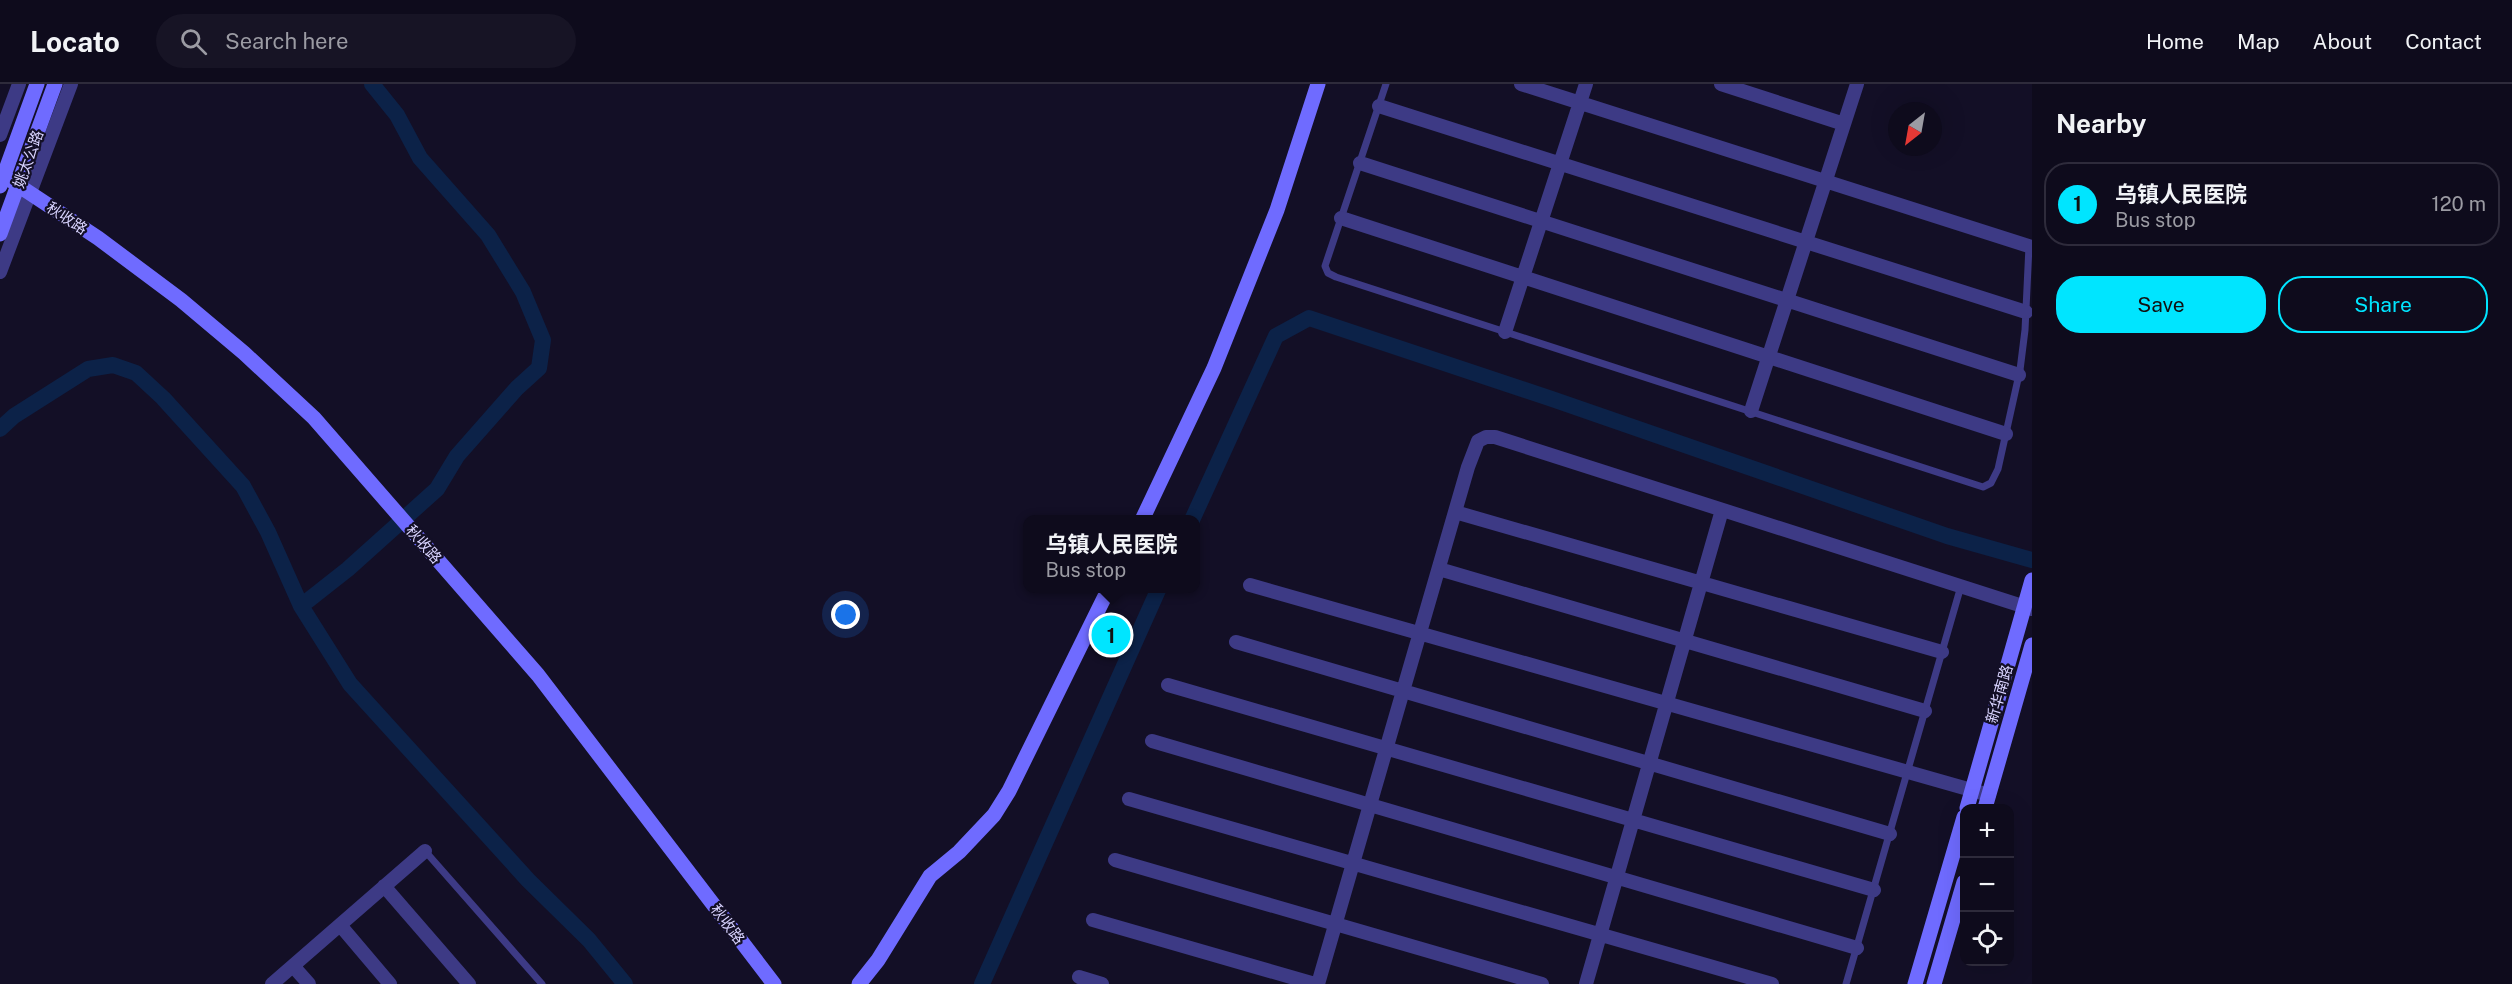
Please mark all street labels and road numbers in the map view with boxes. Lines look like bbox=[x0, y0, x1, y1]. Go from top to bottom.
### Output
street label: 姚太公路 bbox=[10, 128, 46, 190]
street label: 秋收路 bbox=[43, 199, 91, 237]
street label: 秋收路 bbox=[403, 521, 445, 567]
street label: 新华南路 bbox=[1983, 663, 2015, 725]
street label: 秋收路 bbox=[708, 901, 748, 947]

